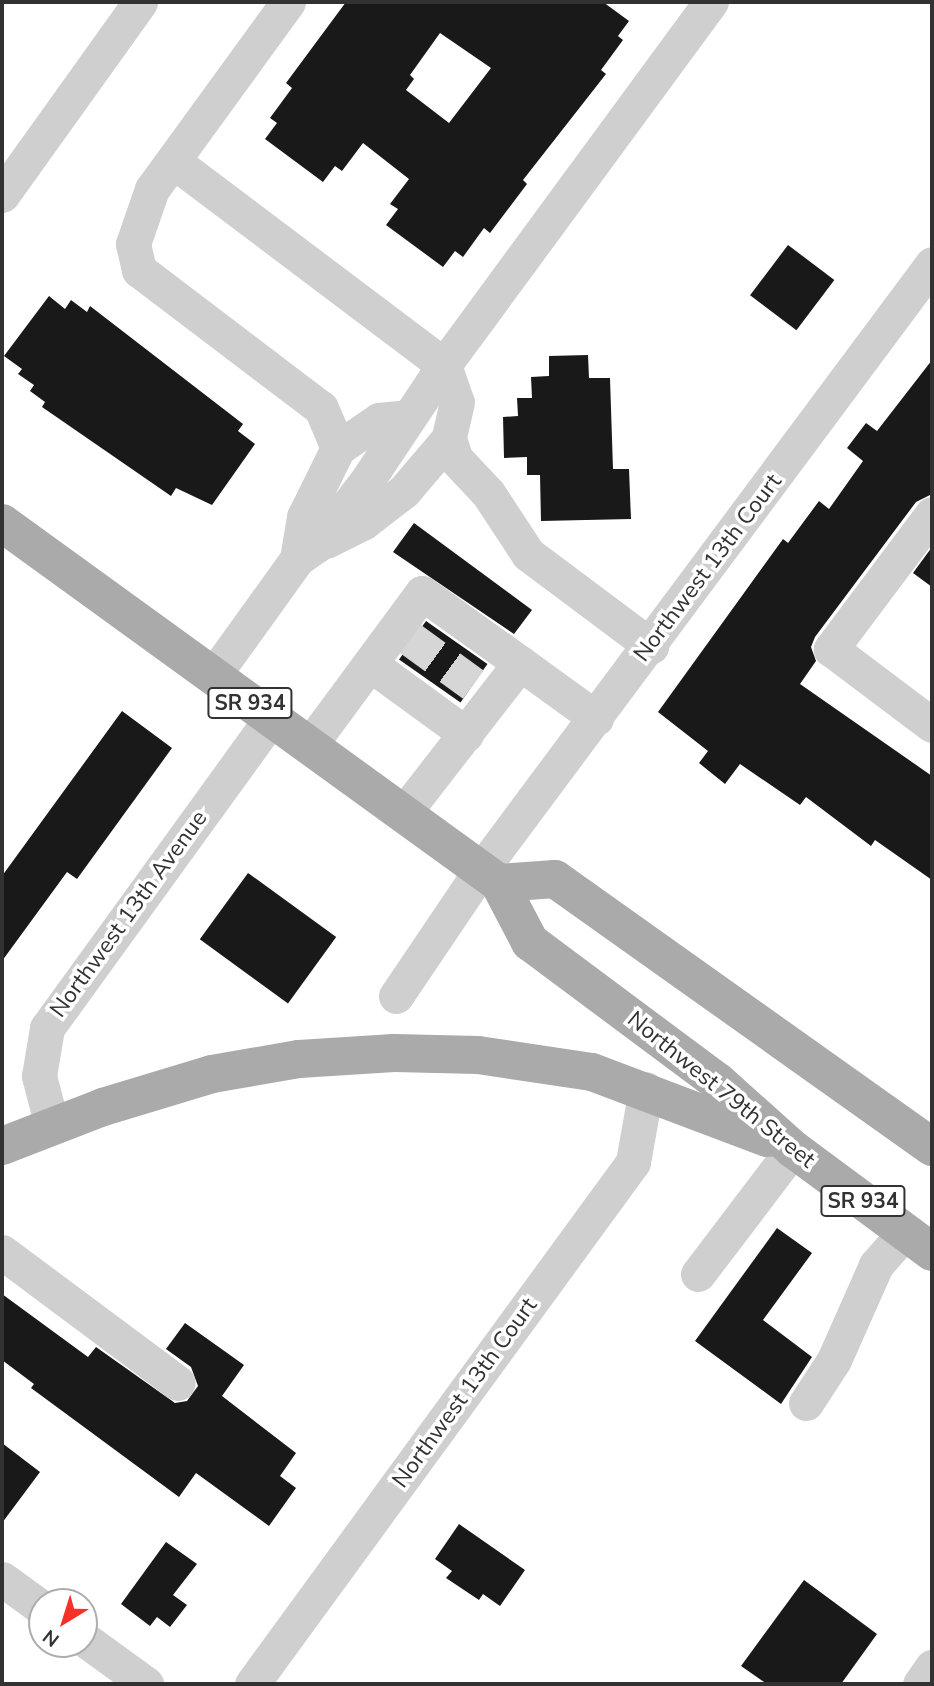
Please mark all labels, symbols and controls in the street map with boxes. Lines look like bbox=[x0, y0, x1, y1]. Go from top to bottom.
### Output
street label: Northwest 13th Court bbox=[628, 469, 788, 667]
road number: SR 934 bbox=[206, 686, 294, 720]
street label: Northwest 13th Avenue bbox=[45, 805, 213, 1023]
street label: Northwest 79th Street bbox=[622, 1006, 820, 1174]
road number: SR 934 bbox=[819, 1184, 907, 1218]
street label: Northwest 13th Court bbox=[387, 1293, 543, 1493]
north arrow bbox=[28, 1588, 98, 1658]
text: N bbox=[38, 1623, 65, 1653]

